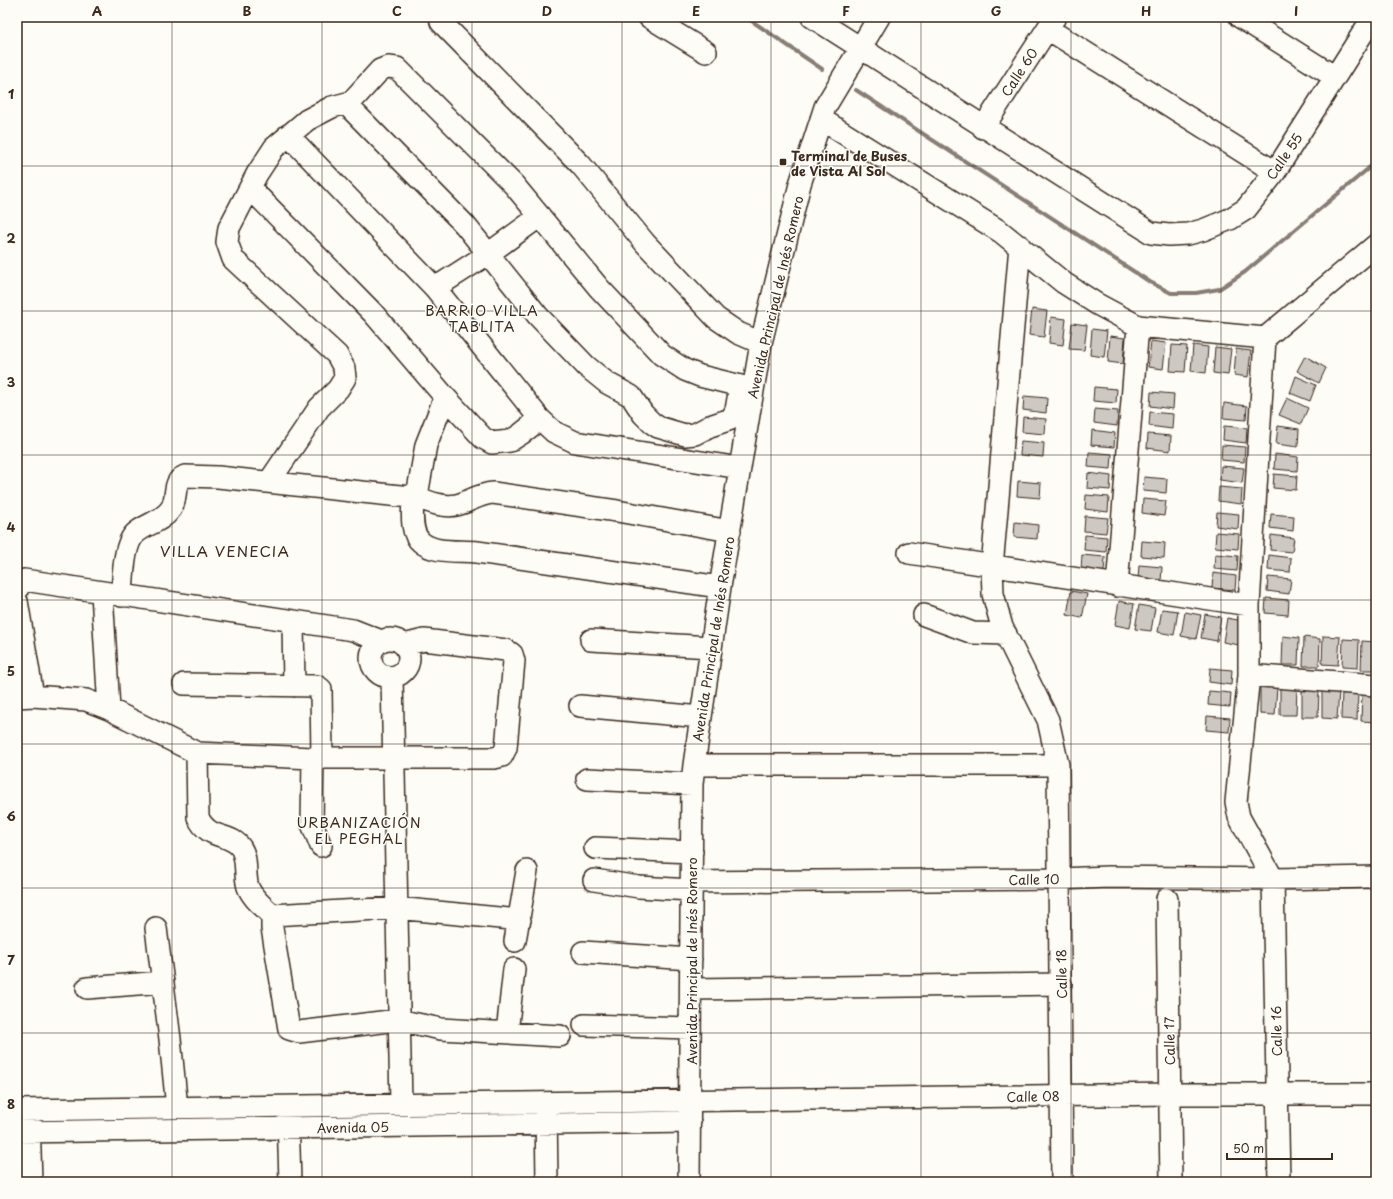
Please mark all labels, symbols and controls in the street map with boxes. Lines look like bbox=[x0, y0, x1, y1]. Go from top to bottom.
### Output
text: A bbox=[92, 1, 102, 20]
text: B bbox=[243, 1, 252, 20]
text: C bbox=[392, 1, 402, 20]
text: D bbox=[542, 1, 552, 20]
text: E bbox=[692, 1, 700, 20]
text: F bbox=[842, 1, 850, 20]
text: G bbox=[991, 1, 1001, 20]
text: H bbox=[1141, 1, 1151, 20]
text: I bbox=[1294, 1, 1298, 20]
street label: Calle 60 bbox=[996, 44, 1042, 100]
text: 1 bbox=[8, 84, 14, 103]
street label: Calle 55 bbox=[1261, 129, 1307, 183]
place label: Terminal de Buses de Vista Al Sol bbox=[791, 146, 907, 180]
marker: Terminal de Buses de Vista Al Sol bbox=[778, 157, 788, 167]
street label: Avenida Principal de Inés Romero bbox=[742, 194, 808, 400]
text: 2 bbox=[6, 228, 16, 247]
district label: BARRIO VILLA TABLITA bbox=[425, 300, 539, 337]
text: 3 bbox=[7, 372, 16, 391]
text: 4 bbox=[7, 517, 16, 536]
street label: Avenida Principal de Inés Romero bbox=[687, 535, 739, 743]
district label: VILLA VENECIA bbox=[160, 539, 290, 562]
text: 5 bbox=[7, 661, 15, 680]
text: 6 bbox=[6, 806, 16, 825]
district label: URBANIZACIÓN EL PEGHAL bbox=[296, 812, 422, 849]
street label: Avenida Principal de Inés Romero bbox=[682, 857, 701, 1065]
street label: Calle 10 bbox=[1008, 869, 1060, 889]
street label: Calle 18 bbox=[1051, 949, 1071, 999]
text: 7 bbox=[7, 950, 15, 969]
street label: Calle 16 bbox=[1266, 1005, 1286, 1057]
street label: Calle 17 bbox=[1159, 1017, 1179, 1065]
street label: Calle 08 bbox=[1006, 1086, 1060, 1106]
text: 8 bbox=[7, 1094, 15, 1113]
street label: Avenida 05 bbox=[317, 1117, 389, 1137]
scale bar bbox=[1227, 1135, 1332, 1161]
text: 50 m bbox=[1233, 1139, 1264, 1157]

